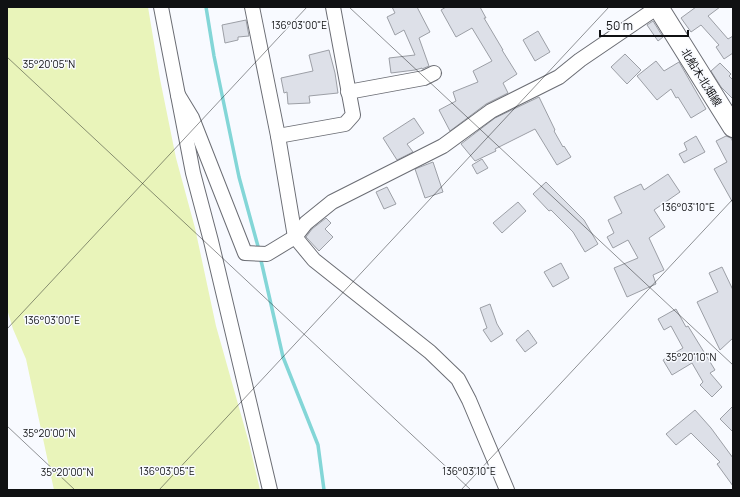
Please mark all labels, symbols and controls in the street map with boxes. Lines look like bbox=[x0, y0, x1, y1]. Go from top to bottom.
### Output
scale bar bbox=[600, 12, 688, 38]
text: 50 m bbox=[606, 17, 633, 34]
text: 136°03'00"E bbox=[271, 18, 327, 32]
street label: 北船木北畑線 bbox=[678, 45, 726, 109]
text: 35°20'05"N bbox=[23, 57, 75, 71]
text: 136°03'10"E bbox=[661, 200, 715, 214]
text: 136°03'00"E bbox=[24, 313, 80, 327]
text: 35°20'10"N bbox=[666, 350, 716, 364]
text: 35°20'00"N bbox=[23, 426, 76, 440]
text: 136°03'05"E bbox=[139, 464, 195, 478]
text: 136°03'10"E bbox=[442, 464, 496, 478]
text: 35°20'00"N bbox=[41, 465, 94, 479]

